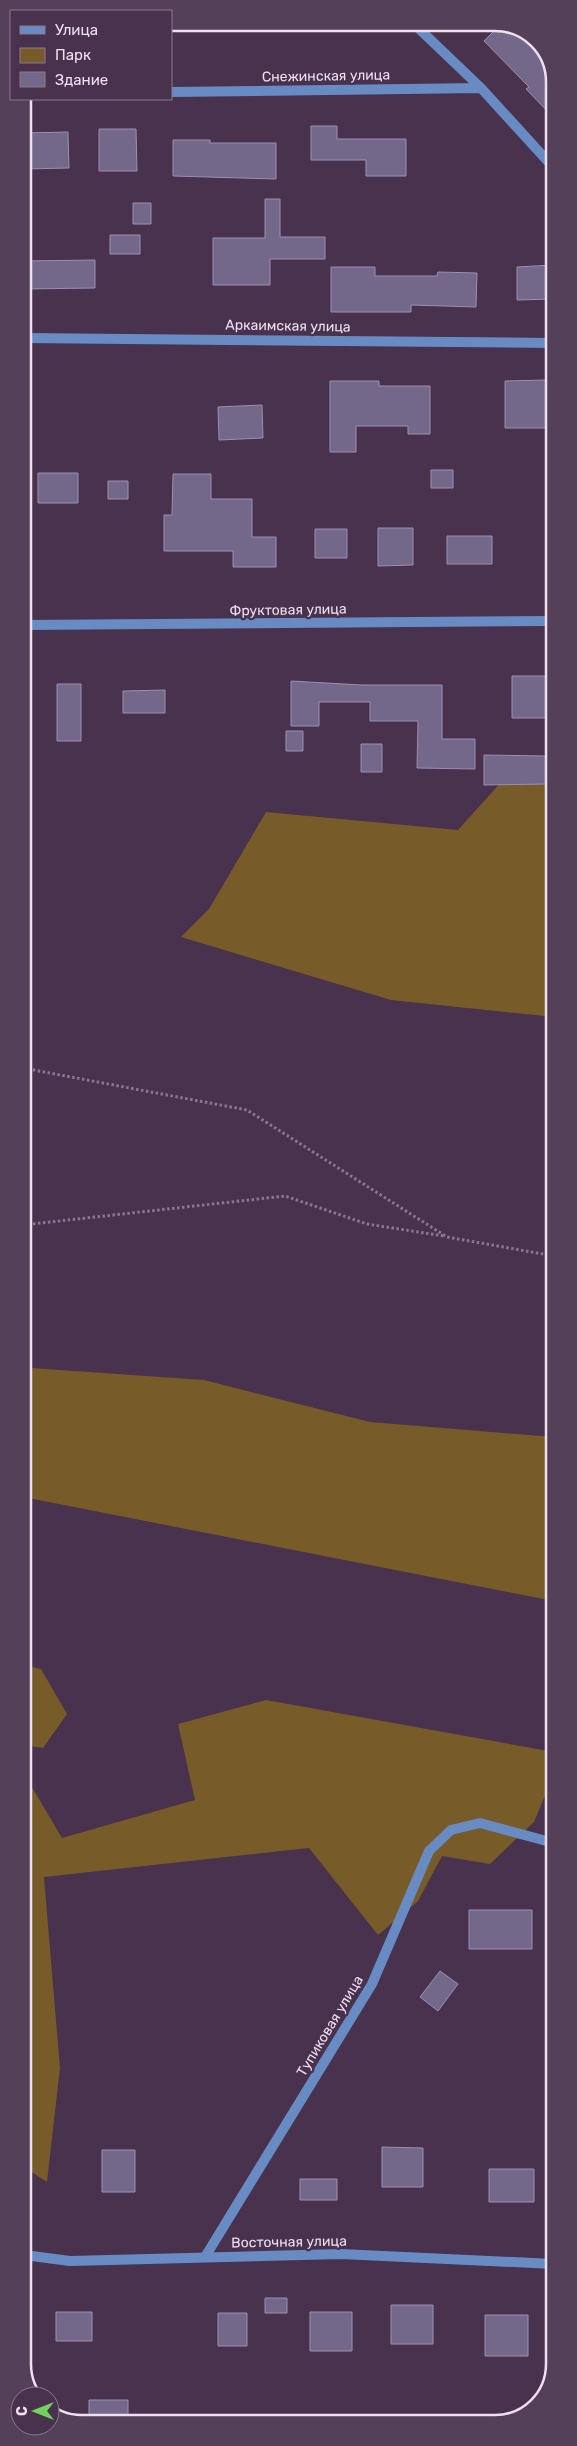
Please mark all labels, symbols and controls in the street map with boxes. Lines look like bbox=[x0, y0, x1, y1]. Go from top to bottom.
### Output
legend bbox=[10, 10, 172, 100]
text: Улица bbox=[55, 21, 98, 39]
text: Парк bbox=[55, 46, 91, 64]
street label: Снежинская улица bbox=[262, 66, 390, 86]
text: Здание bbox=[55, 71, 108, 89]
street label: Аркаимская улица bbox=[225, 316, 351, 336]
street label: Фруктовая улица bbox=[229, 600, 347, 620]
street label: Тупиковая улица bbox=[293, 1972, 367, 2080]
street label: Восточная улица bbox=[231, 2232, 347, 2252]
north arrow bbox=[10, 2386, 60, 2436]
text: С bbox=[14, 2406, 31, 2416]

